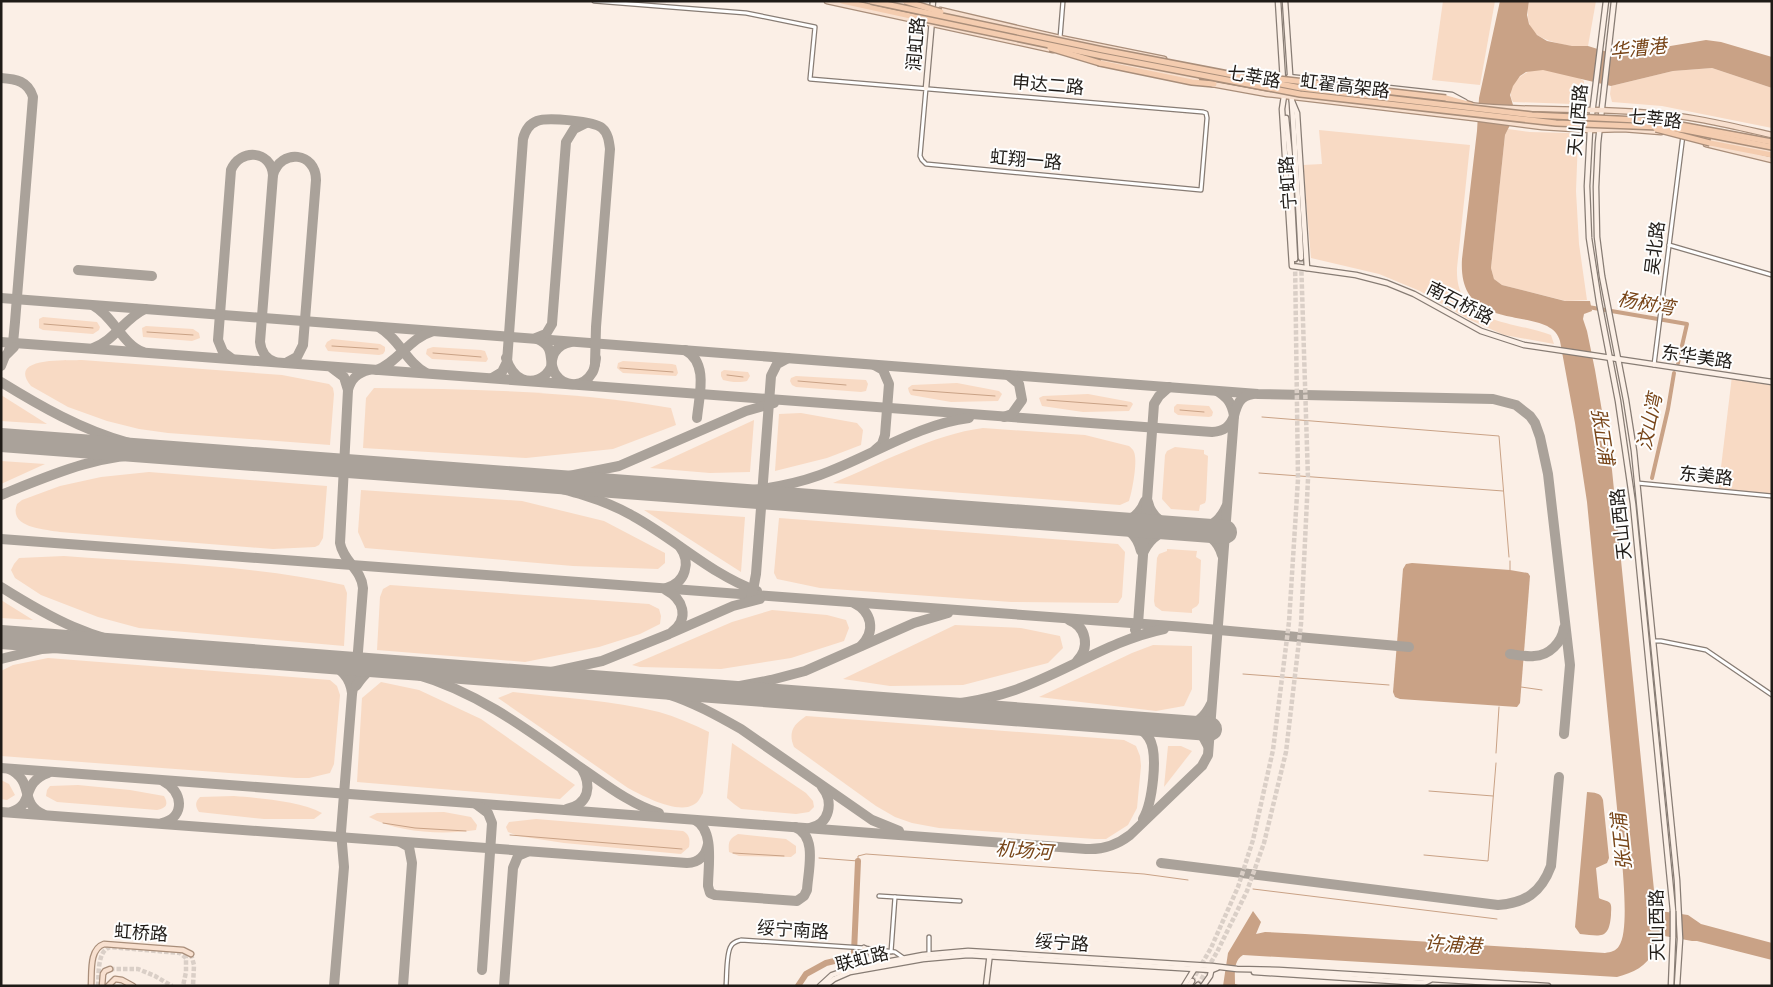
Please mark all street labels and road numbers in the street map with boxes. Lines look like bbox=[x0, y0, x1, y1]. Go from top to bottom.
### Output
street label: 润虹路 bbox=[903, 16, 928, 72]
street label: 七莘路 bbox=[1226, 61, 1282, 92]
street label: 虹翟高架路 bbox=[1299, 70, 1391, 101]
street label: 申达二路 bbox=[1011, 71, 1085, 98]
street label: 天山西路 bbox=[1564, 83, 1591, 157]
street label: 七莘路 bbox=[1627, 105, 1683, 132]
street label: 虹翔一路 bbox=[989, 146, 1063, 173]
street label: 宁虹路 bbox=[1275, 155, 1300, 211]
street label: 吴北路 bbox=[1641, 220, 1668, 276]
street label: 南石桥路 bbox=[1423, 277, 1497, 328]
street label: 东华美路 bbox=[1660, 341, 1734, 372]
street label: 东美路 bbox=[1678, 462, 1734, 489]
street label: 天山西路 bbox=[1606, 487, 1635, 561]
street label: 天山西路 bbox=[1645, 889, 1668, 961]
street label: 绥宁南路 bbox=[756, 917, 830, 942]
street label: 虹桥路 bbox=[113, 920, 169, 945]
street label: 绥宁路 bbox=[1034, 930, 1090, 955]
street label: 联虹路 bbox=[833, 942, 891, 975]

